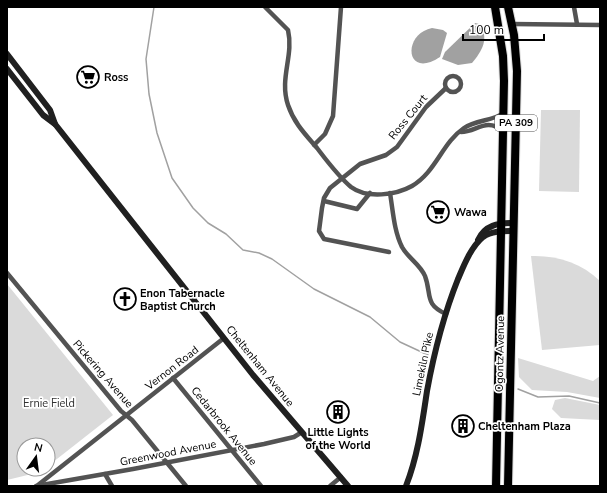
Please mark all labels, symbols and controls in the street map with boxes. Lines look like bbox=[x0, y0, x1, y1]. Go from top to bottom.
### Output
scale bar bbox=[463, 16, 544, 42]
text: 100 m bbox=[469, 22, 504, 38]
supermarket icon: Ross bbox=[75, 64, 101, 90]
place label: Ross bbox=[104, 70, 128, 85]
street label: Ross Court bbox=[385, 91, 431, 143]
road number: PA 309 bbox=[495, 115, 537, 131]
supermarket icon: Wawa bbox=[425, 199, 451, 225]
place label: Wawa bbox=[454, 205, 487, 220]
church icon: Enon Tabernacle Baptist Church bbox=[112, 286, 138, 312]
place label: Enon Tabernacle Baptist Church bbox=[140, 286, 225, 314]
street label: Ogontz Avenue bbox=[492, 316, 508, 392]
street label: Cheltenham Avenue bbox=[223, 322, 297, 410]
street label: Limekiln Pike bbox=[409, 331, 437, 397]
street label: Pickering Avenue bbox=[69, 337, 137, 411]
street label: Vernon Road bbox=[141, 342, 202, 394]
street label: Cedarbrook Avenue bbox=[188, 383, 261, 469]
park label: Ernie Field bbox=[23, 396, 75, 411]
building icon: Little Lights of the World bbox=[325, 399, 351, 425]
building icon: Cheltenham Plaza bbox=[450, 413, 476, 439]
place label: Cheltenham Plaza bbox=[478, 419, 571, 434]
place label: Little Lights of the World bbox=[305, 425, 371, 453]
street label: Greenwood Avenue bbox=[119, 436, 218, 470]
north arrow bbox=[16, 437, 56, 477]
text: N bbox=[32, 440, 44, 456]

